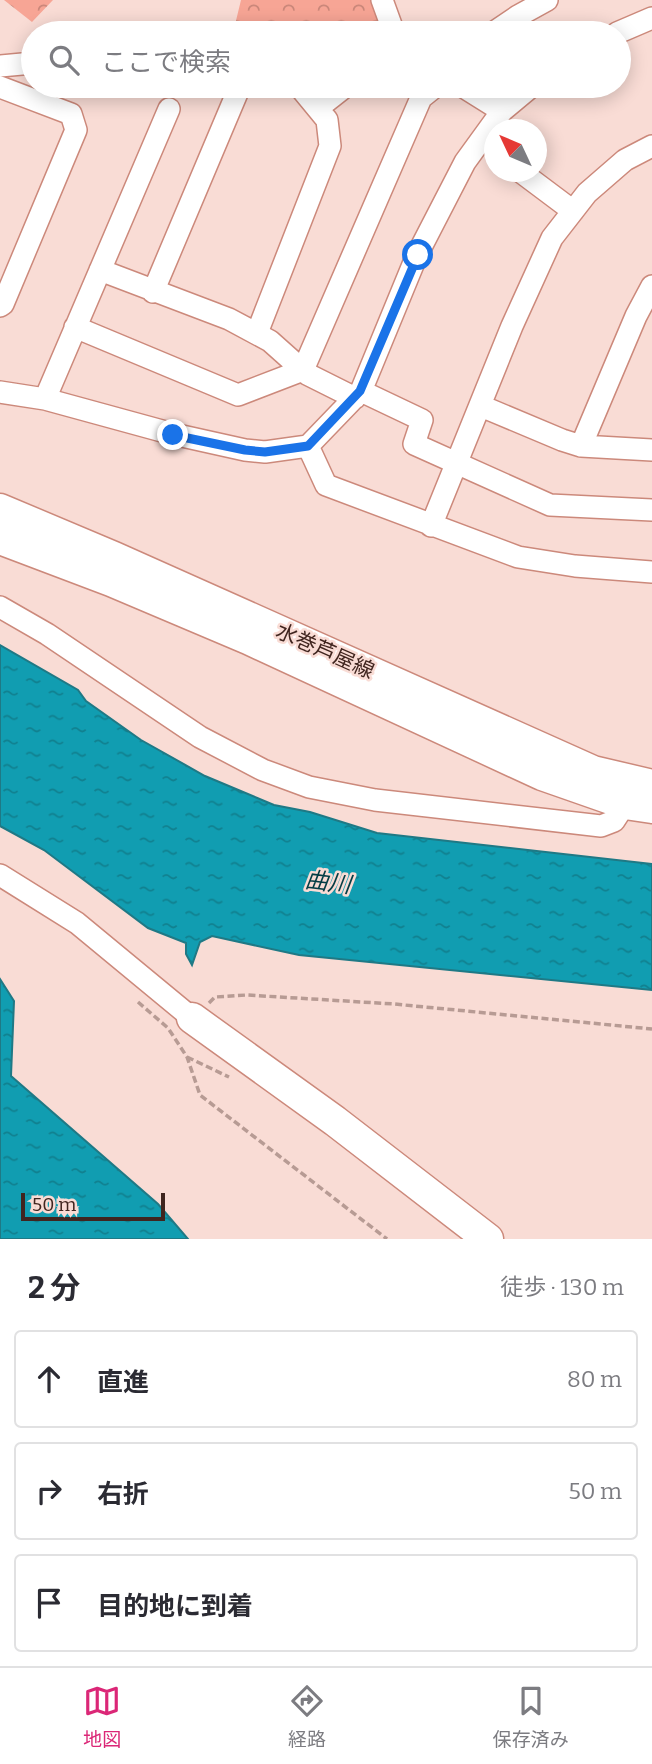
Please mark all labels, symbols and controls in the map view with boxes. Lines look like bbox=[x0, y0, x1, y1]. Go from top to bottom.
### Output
search box bbox=[21, 21, 631, 98]
icon: search bbox=[45, 41, 83, 79]
text: ここで検索 bbox=[101, 47, 231, 78]
north arrow bbox=[484, 119, 547, 182]
route start bbox=[402, 239, 433, 270]
route end bbox=[157, 419, 188, 450]
street label: 水巻芦屋線 bbox=[272, 618, 378, 684]
water label: 曲川 bbox=[303, 865, 356, 899]
scale bar bbox=[21, 1190, 164, 1222]
text: 50 m bbox=[32, 1193, 76, 1216]
text: 2 分 bbox=[28, 1270, 80, 1306]
text: 徒歩 · 130 m bbox=[500, 1273, 624, 1301]
icon: ahead bbox=[30, 1360, 68, 1398]
text: 80 m bbox=[567, 1365, 622, 1393]
text: 直進 bbox=[97, 1367, 149, 1398]
icon: right bbox=[30, 1472, 68, 1510]
text: 50 m bbox=[568, 1477, 622, 1505]
text: 右折 bbox=[97, 1479, 149, 1510]
icon: arrive bbox=[30, 1584, 68, 1622]
text: 目的地に到着 bbox=[97, 1591, 253, 1622]
tab: 地図 bbox=[83, 1682, 121, 1751]
tab: 経路 bbox=[288, 1682, 326, 1751]
tab: 保存済み bbox=[493, 1682, 569, 1751]

